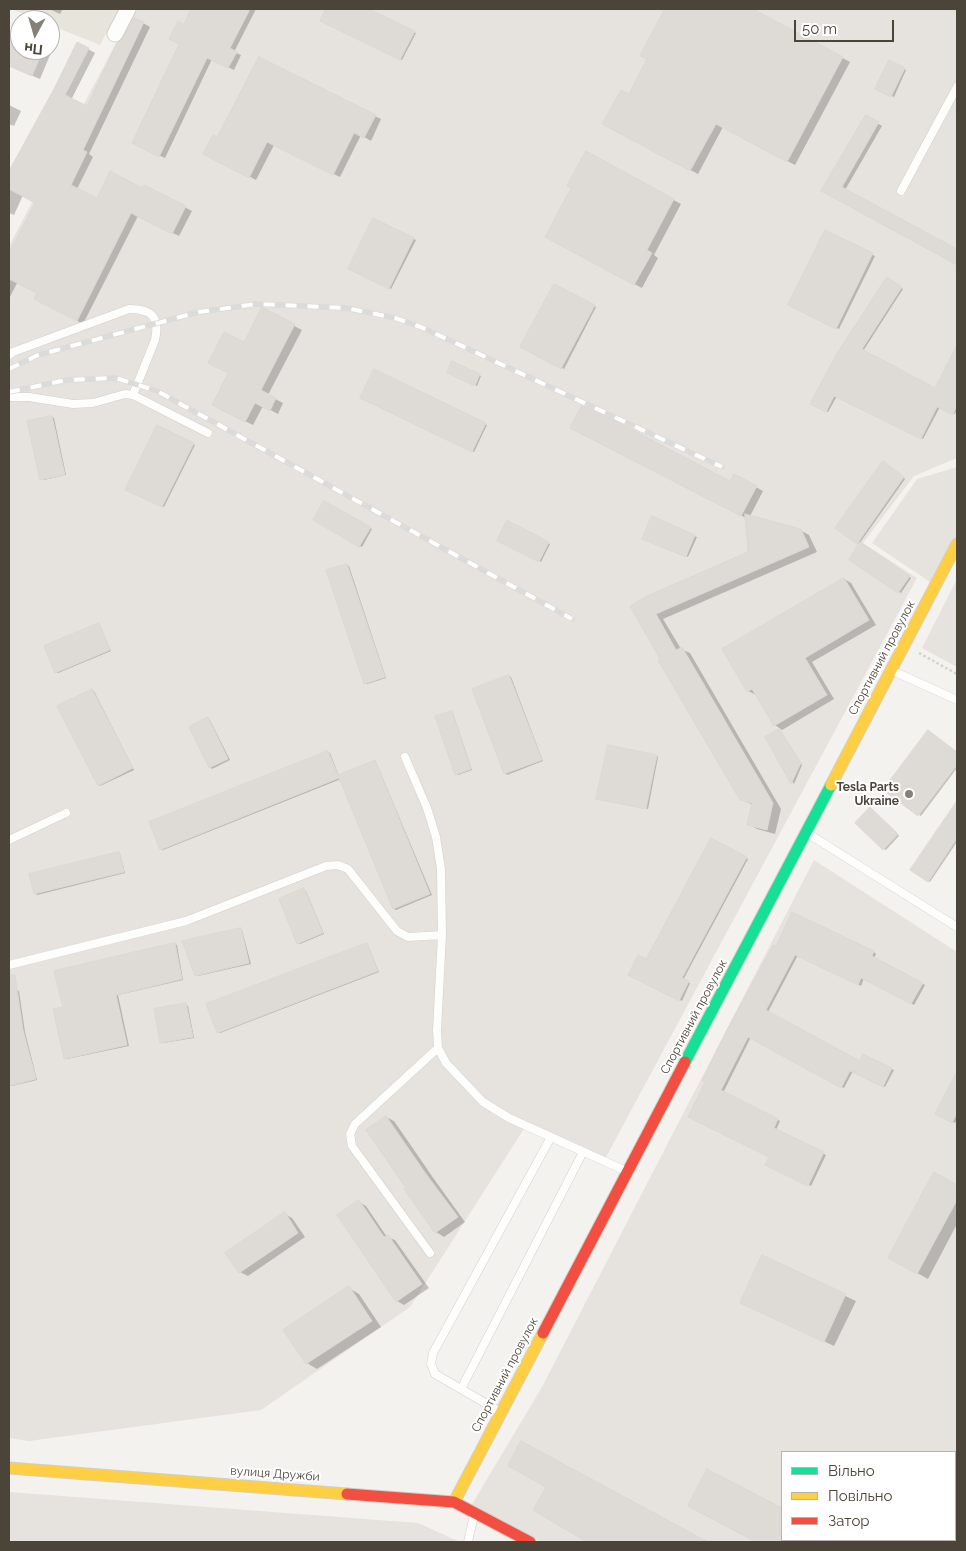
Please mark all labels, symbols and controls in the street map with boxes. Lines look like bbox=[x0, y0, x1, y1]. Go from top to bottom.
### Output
north arrow bbox=[10, 10, 60, 60]
scale bar bbox=[796, 10, 896, 42]
text: 50 m bbox=[802, 20, 837, 38]
text: Пн bbox=[23, 40, 44, 58]
street label: Спортивний провулок bbox=[846, 598, 918, 718]
place label: Tesla Parts Ukraine bbox=[837, 780, 899, 808]
marker: Tesla Parts Ukraine bbox=[903, 788, 915, 800]
street label: Спортивний провулок bbox=[658, 957, 730, 1077]
street label: Спортивний провулок bbox=[469, 1315, 541, 1435]
legend bbox=[781, 1451, 956, 1541]
text: Вільно bbox=[828, 1462, 875, 1480]
street label: вулиця Дружби bbox=[230, 1464, 320, 1484]
text: Повільно bbox=[828, 1487, 892, 1505]
text: Затор bbox=[828, 1512, 870, 1530]

